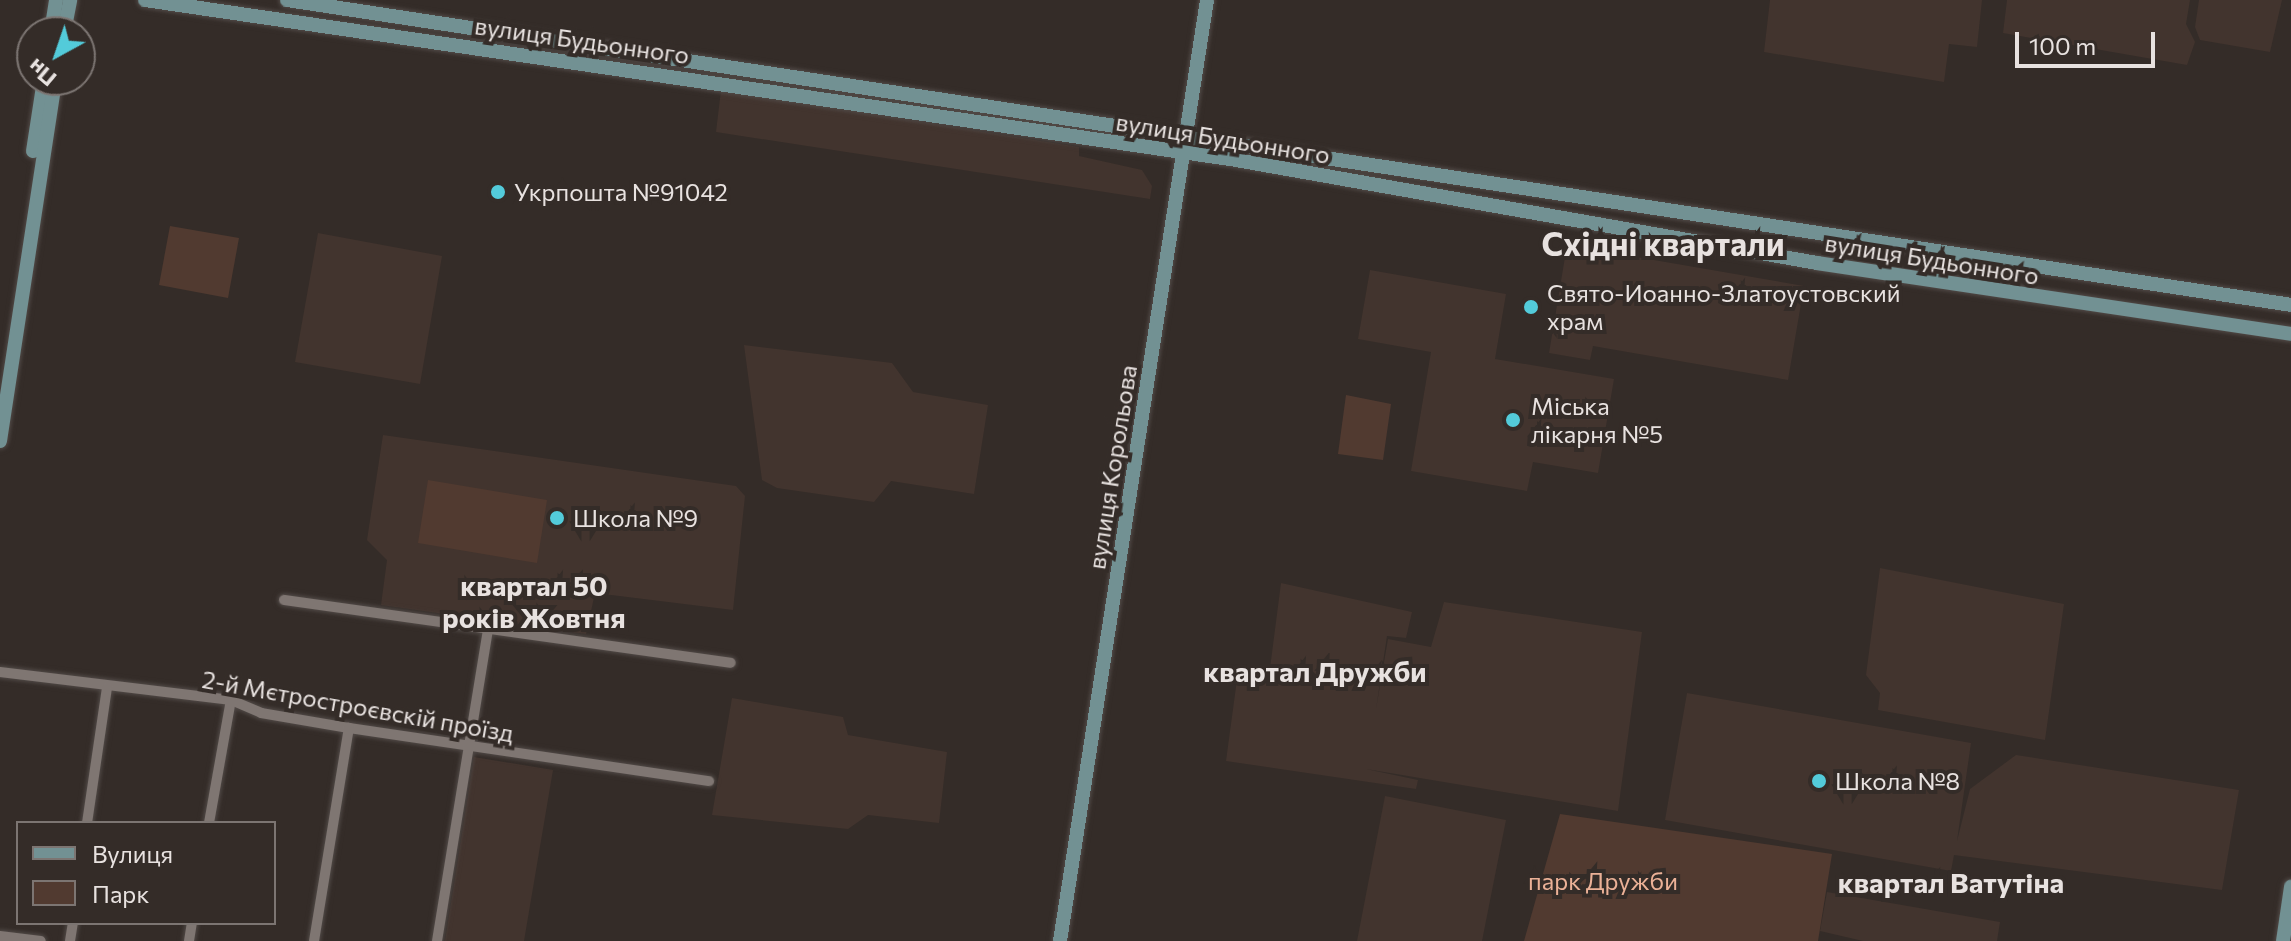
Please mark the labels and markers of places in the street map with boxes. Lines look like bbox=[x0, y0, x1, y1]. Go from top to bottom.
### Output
place label: Укрпошта №91042 bbox=[514, 178, 728, 206]
marker: Укрпошта №91042 bbox=[489, 183, 507, 201]
place label: Свято-Иоанно-Златоустовский храм bbox=[1547, 279, 1900, 335]
marker: Свято-Иоанно-Златоустовский храм bbox=[1522, 298, 1540, 316]
place label: Міська лікарня №5 bbox=[1531, 392, 1663, 448]
marker: Міська лікарня №5 bbox=[1502, 409, 1524, 431]
place label: Школа №9 bbox=[573, 504, 698, 532]
marker: Школа №9 bbox=[548, 509, 566, 527]
place label: Школа №8 bbox=[1835, 767, 1960, 795]
marker: Школа №8 bbox=[1810, 772, 1828, 790]

